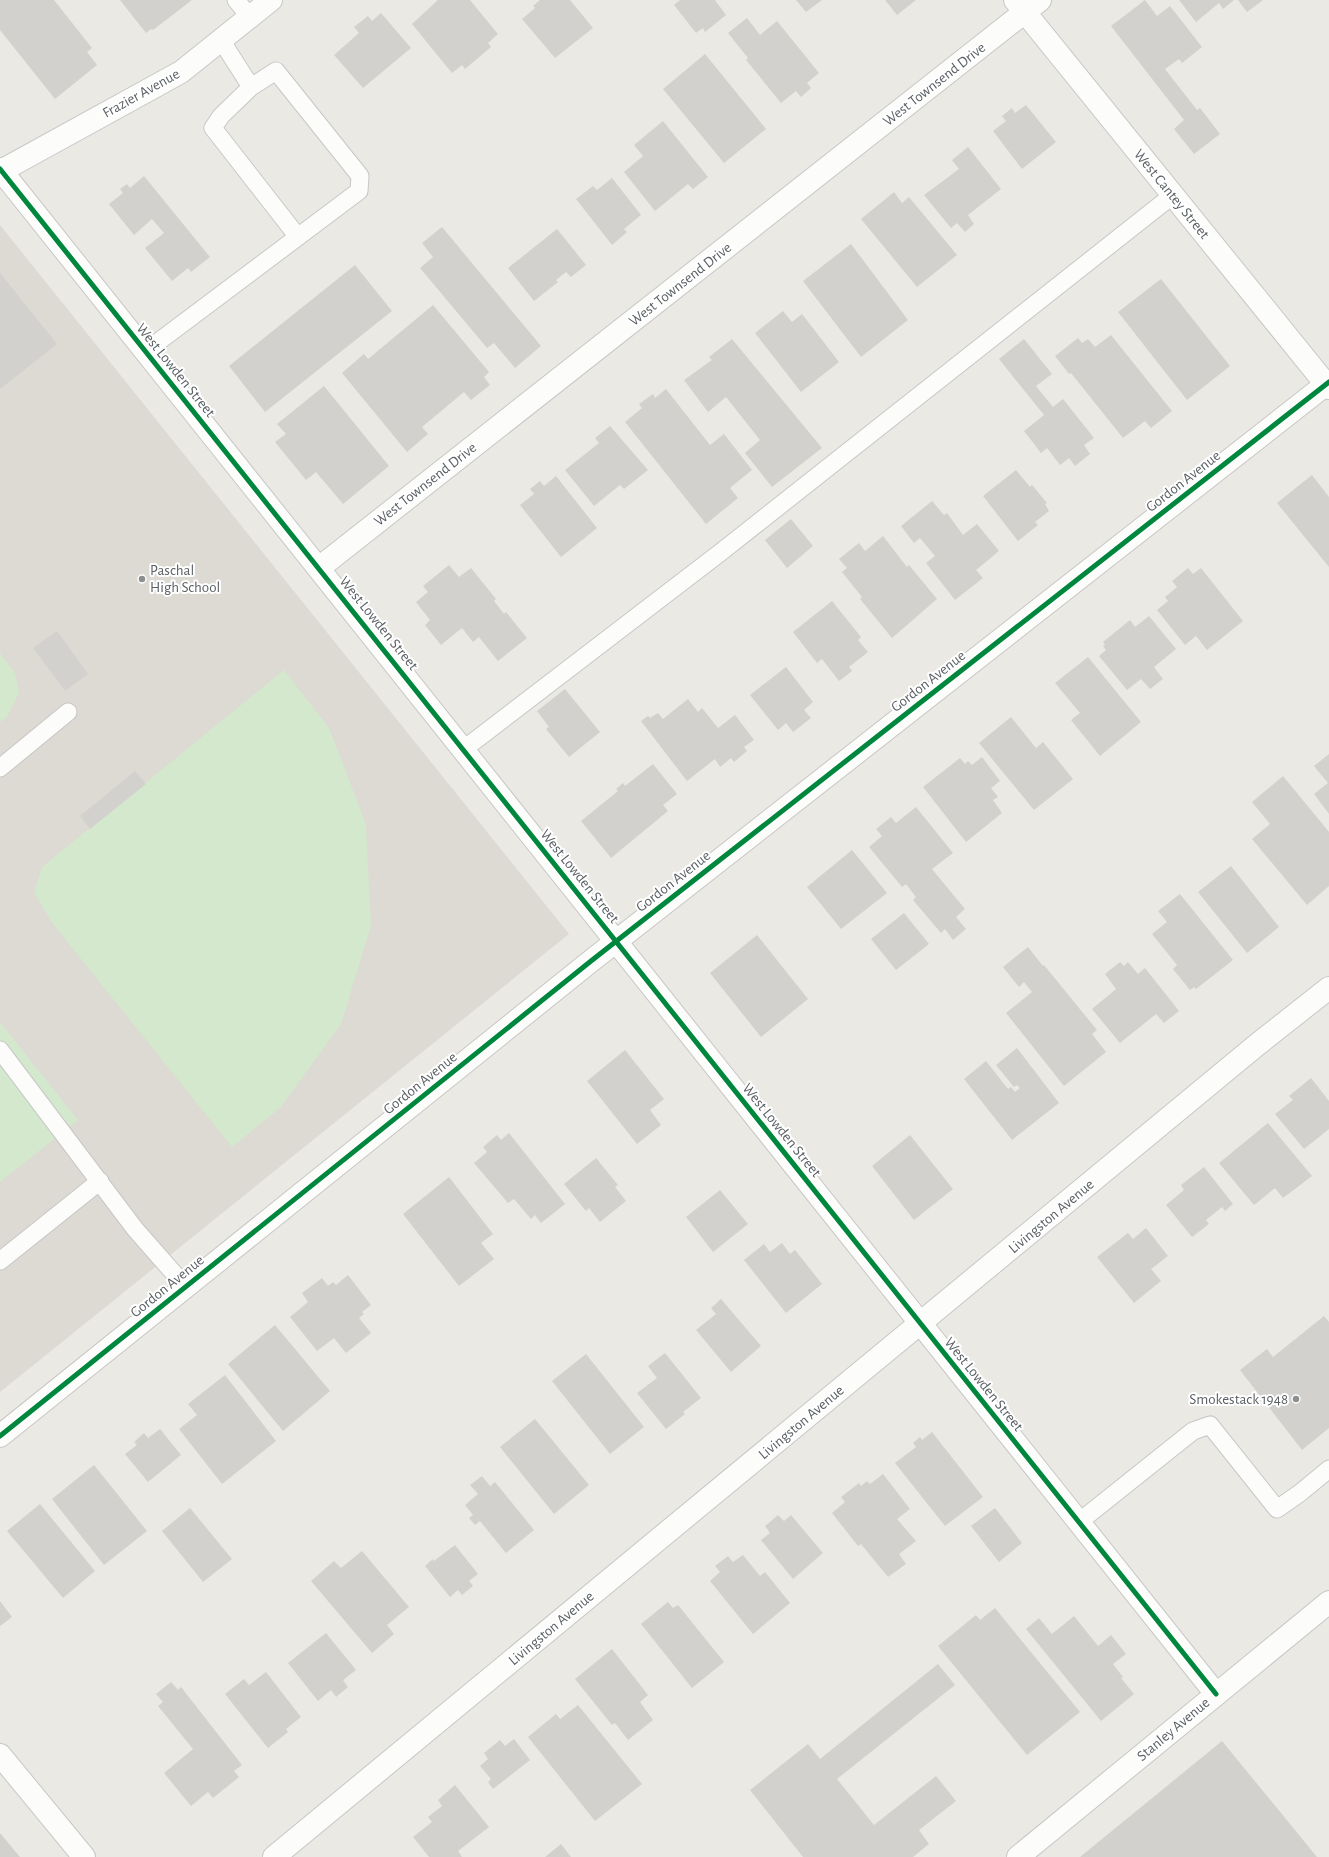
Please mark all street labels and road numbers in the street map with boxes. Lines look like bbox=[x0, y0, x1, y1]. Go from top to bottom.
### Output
street label: West Townsend Drive bbox=[880, 40, 988, 129]
street label: Frazier Avenue bbox=[100, 66, 182, 121]
street label: West Cantey Street bbox=[1131, 147, 1212, 242]
street label: West Townsend Drive bbox=[626, 240, 734, 329]
street label: West Lowden Street bbox=[133, 321, 218, 420]
street label: West Townsend Drive bbox=[371, 440, 479, 529]
street label: Gordon Avenue bbox=[1143, 448, 1223, 515]
street label: West Lowden Street bbox=[336, 574, 421, 673]
street label: Gordon Avenue bbox=[888, 648, 968, 715]
street label: West Lowden Street bbox=[537, 827, 622, 926]
street label: Gordon Avenue bbox=[633, 848, 713, 915]
street label: Gordon Avenue bbox=[381, 1049, 460, 1117]
street label: West Lowden Street bbox=[739, 1081, 824, 1180]
street label: Livingston Avenue bbox=[1006, 1176, 1097, 1256]
street label: Gordon Avenue bbox=[128, 1252, 207, 1320]
street label: West Lowden Street bbox=[941, 1335, 1026, 1434]
street label: Livingston Avenue bbox=[756, 1382, 847, 1462]
street label: Livingston Avenue bbox=[506, 1588, 597, 1668]
street label: Stanley Avenue bbox=[1134, 1695, 1213, 1764]

